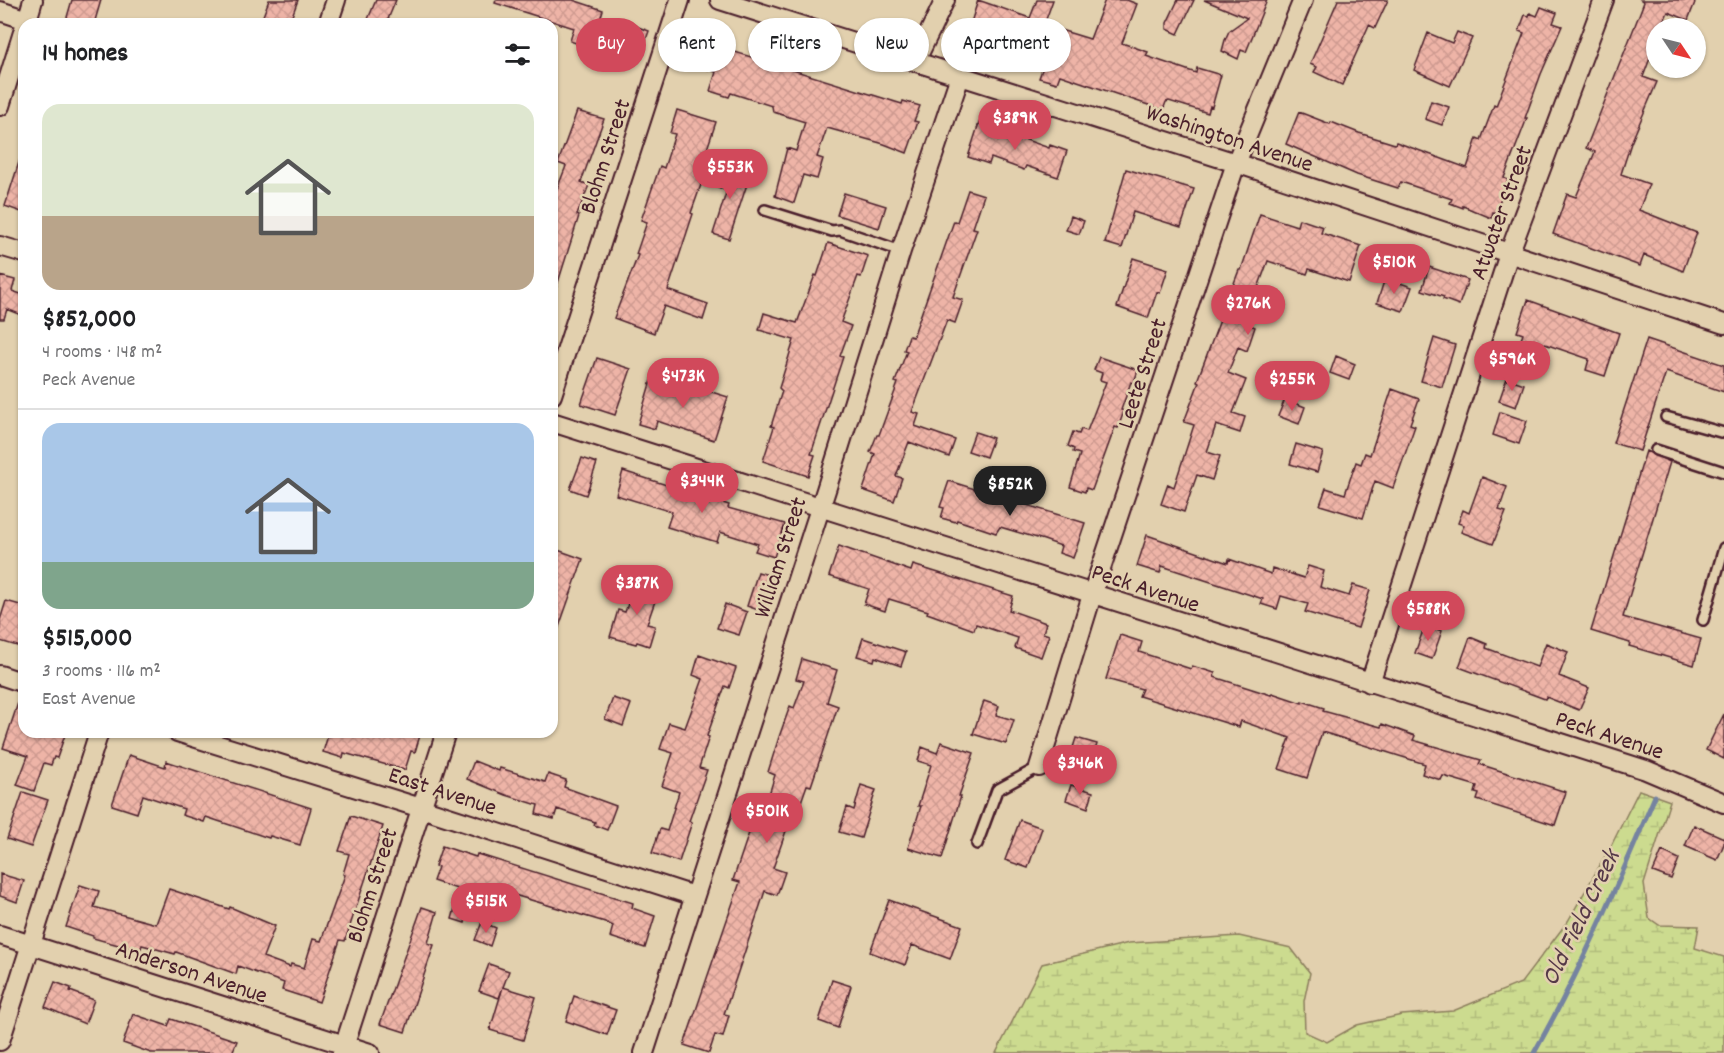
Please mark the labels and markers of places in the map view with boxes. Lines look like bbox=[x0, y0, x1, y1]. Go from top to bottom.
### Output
pin: $389K bbox=[973, 100, 1057, 151]
pin: $553K bbox=[688, 149, 772, 200]
pin: $510K bbox=[1352, 244, 1436, 295]
pin: $276K bbox=[1206, 285, 1290, 336]
pin: $596K bbox=[1470, 341, 1554, 392]
pin: $473K bbox=[641, 358, 725, 409]
pin: $255K bbox=[1250, 361, 1334, 412]
pin: $344K bbox=[660, 463, 744, 514]
pin: $852K bbox=[968, 466, 1052, 517]
pin: $387K bbox=[595, 565, 679, 616]
pin: $588K bbox=[1386, 591, 1470, 642]
pin: $346K bbox=[1038, 745, 1122, 796]
pin: $501K bbox=[725, 793, 809, 844]
pin: $515K bbox=[444, 883, 528, 934]

